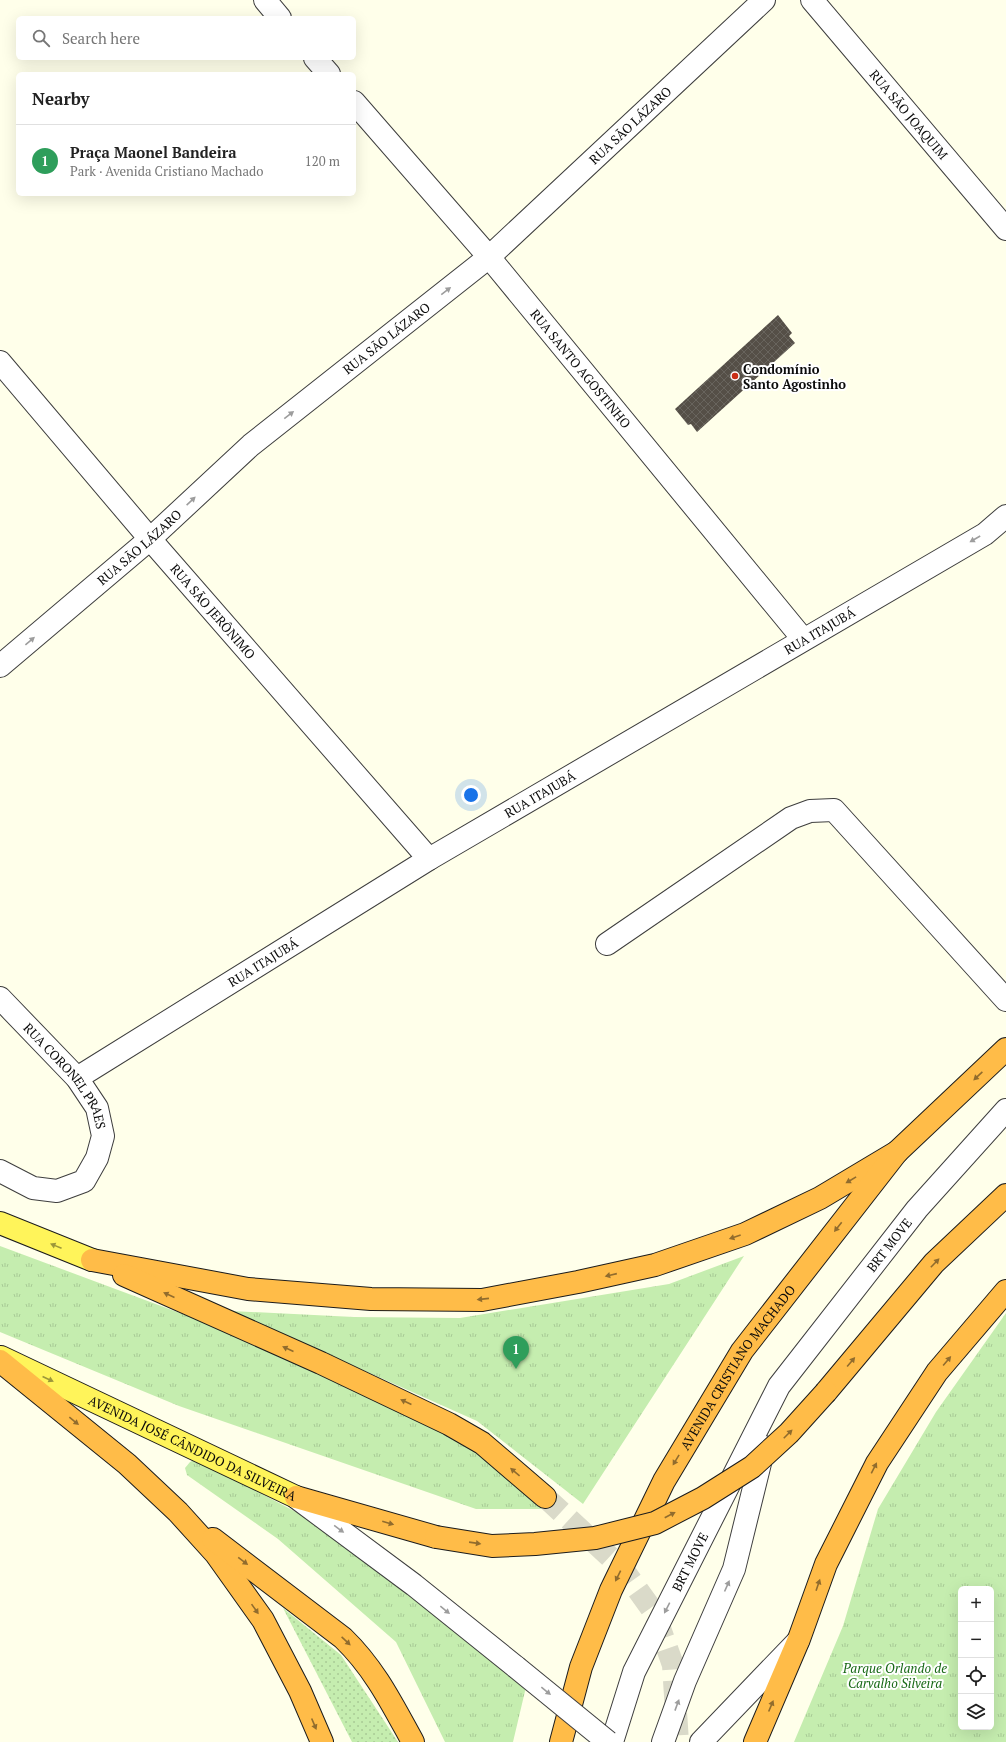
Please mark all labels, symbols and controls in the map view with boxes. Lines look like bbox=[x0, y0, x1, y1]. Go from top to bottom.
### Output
search box bbox=[16, 16, 356, 60]
icon: search bbox=[30, 27, 52, 49]
text: Search here bbox=[62, 28, 140, 48]
street label: RUA SÃO JOAQUIM bbox=[866, 66, 952, 163]
street label: RUA SÃO LÁZARO bbox=[585, 82, 675, 168]
text: Nearby bbox=[32, 87, 90, 110]
text: Praça Maonel Bandeira bbox=[70, 142, 237, 162]
text: 1 bbox=[41, 152, 49, 170]
text: 120 m bbox=[305, 152, 340, 170]
text: Park · Avenida Cristiano Machado bbox=[70, 162, 263, 180]
one-way arrow bbox=[440, 287, 451, 295]
street label: RUA SÃO LÁZARO bbox=[339, 298, 434, 378]
street label: RUA SANTO AGOSTINHO bbox=[526, 305, 635, 432]
place label: Condomínio Santo Agostinho bbox=[743, 360, 846, 393]
marker: Condomínio Santo Agostinho bbox=[730, 371, 740, 381]
one-way arrow bbox=[283, 411, 294, 419]
one-way arrow bbox=[186, 496, 196, 505]
street label: RUA SÃO LÁZARO bbox=[93, 505, 185, 589]
one-way arrow bbox=[969, 536, 981, 543]
street label: RUA SÃO JERÔNIMO bbox=[166, 560, 260, 663]
street label: RUA ITAJUBÁ bbox=[781, 603, 859, 658]
one-way arrow bbox=[24, 636, 35, 645]
street label: RUA ITAJUBÁ bbox=[501, 766, 579, 822]
your location bbox=[461, 785, 481, 805]
street label: RUA ITAJUBÁ bbox=[224, 934, 302, 991]
street label: RUA CORONEL PRAES bbox=[20, 1019, 110, 1131]
one-way arrow bbox=[973, 1071, 982, 1080]
one-way arrow bbox=[845, 1176, 857, 1183]
street label: BRT MOVE bbox=[862, 1214, 916, 1276]
one-way arrow bbox=[834, 1221, 842, 1232]
one-way arrow bbox=[729, 1234, 741, 1240]
one-way arrow bbox=[50, 1242, 62, 1248]
one-way arrow bbox=[930, 1258, 940, 1268]
one-way arrow bbox=[605, 1272, 617, 1278]
street label: AVENIDA CRISTIANO MACHADO bbox=[676, 1281, 799, 1453]
one-way arrow bbox=[163, 1292, 175, 1298]
one-way arrow bbox=[477, 1296, 489, 1302]
pin: 1 bbox=[503, 1336, 529, 1369]
one-way arrow bbox=[282, 1346, 294, 1352]
one-way arrow bbox=[943, 1355, 952, 1366]
one-way arrow bbox=[847, 1357, 856, 1368]
one-way arrow bbox=[42, 1376, 54, 1382]
street label: AVENIDA JOSÉ CÂNDIDO DA SILVEIRA bbox=[85, 1391, 300, 1505]
one-way arrow bbox=[400, 1399, 412, 1405]
one-way arrow bbox=[68, 1417, 79, 1426]
one-way arrow bbox=[783, 1429, 793, 1439]
one-way arrow bbox=[673, 1454, 680, 1466]
one-way arrow bbox=[871, 1462, 878, 1474]
one-way arrow bbox=[510, 1467, 521, 1476]
one-way arrow bbox=[665, 1512, 676, 1519]
one-way arrow bbox=[381, 1521, 394, 1527]
one-way arrow bbox=[333, 1525, 344, 1533]
street label: BRT MOVE bbox=[667, 1529, 712, 1594]
one-way arrow bbox=[469, 1540, 481, 1546]
one-way arrow bbox=[238, 1557, 248, 1565]
one-way arrow bbox=[615, 1570, 621, 1581]
one-way arrow bbox=[816, 1579, 822, 1591]
one-way arrow bbox=[724, 1580, 730, 1591]
map controls bbox=[958, 1586, 994, 1730]
button: + bbox=[958, 1586, 994, 1622]
one-way arrow bbox=[251, 1603, 259, 1614]
one-way arrow bbox=[664, 1603, 670, 1614]
one-way arrow bbox=[439, 1605, 450, 1614]
button: − bbox=[958, 1622, 994, 1658]
one-way arrow bbox=[341, 1636, 351, 1646]
button: locate bbox=[958, 1658, 994, 1694]
park label: Parque Orlando de Carvalho Silveira bbox=[842, 1659, 947, 1692]
one-way arrow bbox=[541, 1687, 551, 1696]
button: layers bbox=[958, 1694, 994, 1730]
one-way arrow bbox=[674, 1699, 680, 1711]
one-way arrow bbox=[768, 1700, 774, 1712]
one-way arrow bbox=[311, 1719, 317, 1730]

